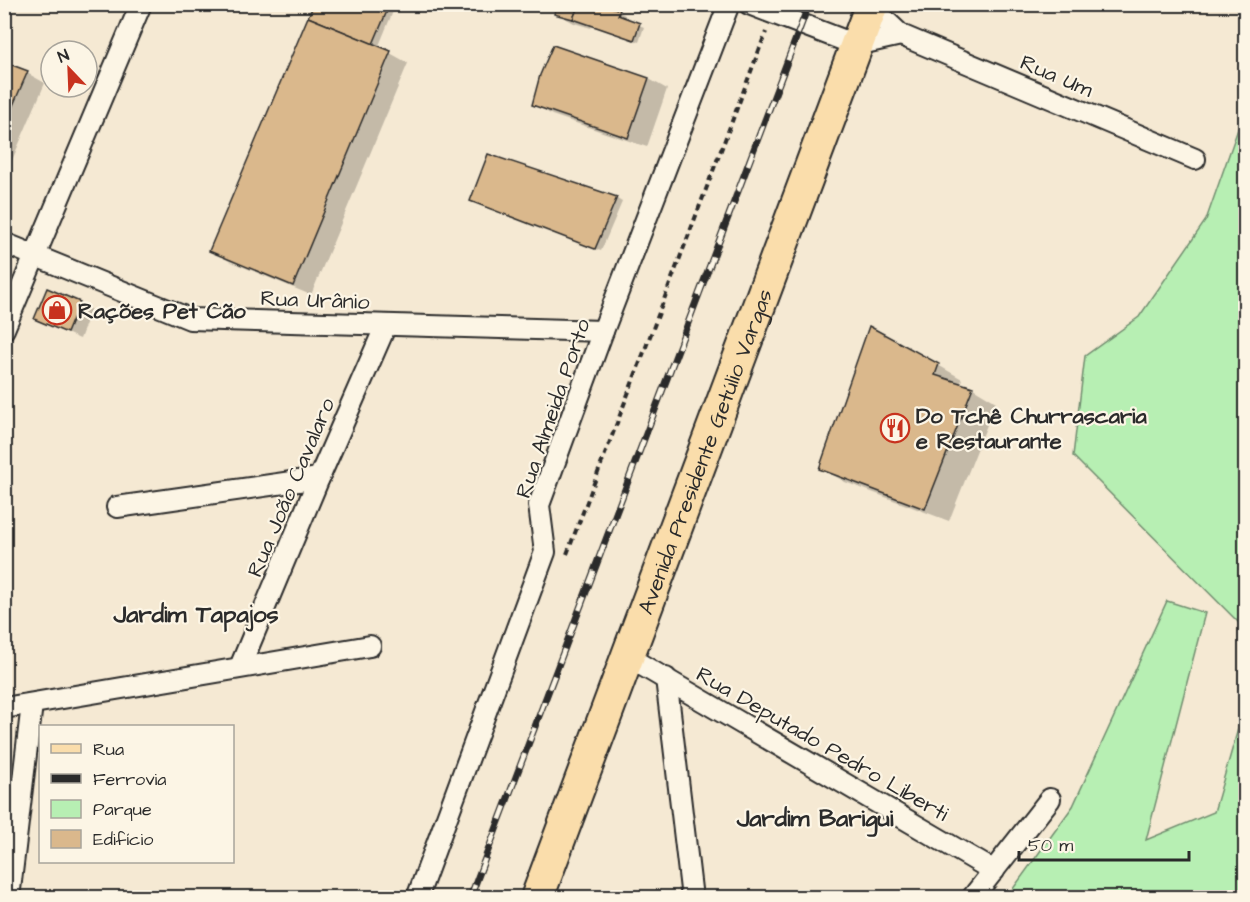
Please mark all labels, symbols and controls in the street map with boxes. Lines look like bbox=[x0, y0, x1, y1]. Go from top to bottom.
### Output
north arrow bbox=[39, 39, 99, 99]
text: N bbox=[55, 44, 72, 68]
street label: Rua Um bbox=[1015, 47, 1098, 106]
street label: Rua Urânio bbox=[260, 283, 371, 318]
street label: Avenida Presidente Getúlio Vargas bbox=[631, 285, 781, 619]
shop icon: Rações Pet Cão bbox=[41, 294, 73, 326]
place label: Rações Pet Cão bbox=[78, 296, 246, 327]
street label: Rua Almeida Porto bbox=[508, 314, 599, 502]
street label: Rua João Cavalaro bbox=[240, 393, 343, 582]
place label: Do Tchê Churrascaria e Restaurante bbox=[916, 401, 1147, 457]
restaurant icon: Do Tchê Churrascaria e Restaurante bbox=[879, 412, 911, 444]
district label: Jardim Tapajos bbox=[113, 598, 278, 632]
street label: Rua Deputado Pedro Liberti bbox=[690, 659, 954, 829]
legend bbox=[39, 725, 234, 863]
text: Rua bbox=[93, 737, 124, 762]
text: Ferrovia bbox=[93, 767, 166, 792]
text: Parque bbox=[93, 797, 152, 822]
district label: Jardim Barigui bbox=[736, 802, 894, 837]
scale bar bbox=[1019, 824, 1188, 862]
text: Edifício bbox=[93, 827, 153, 852]
text: 50 m bbox=[1028, 833, 1073, 858]

